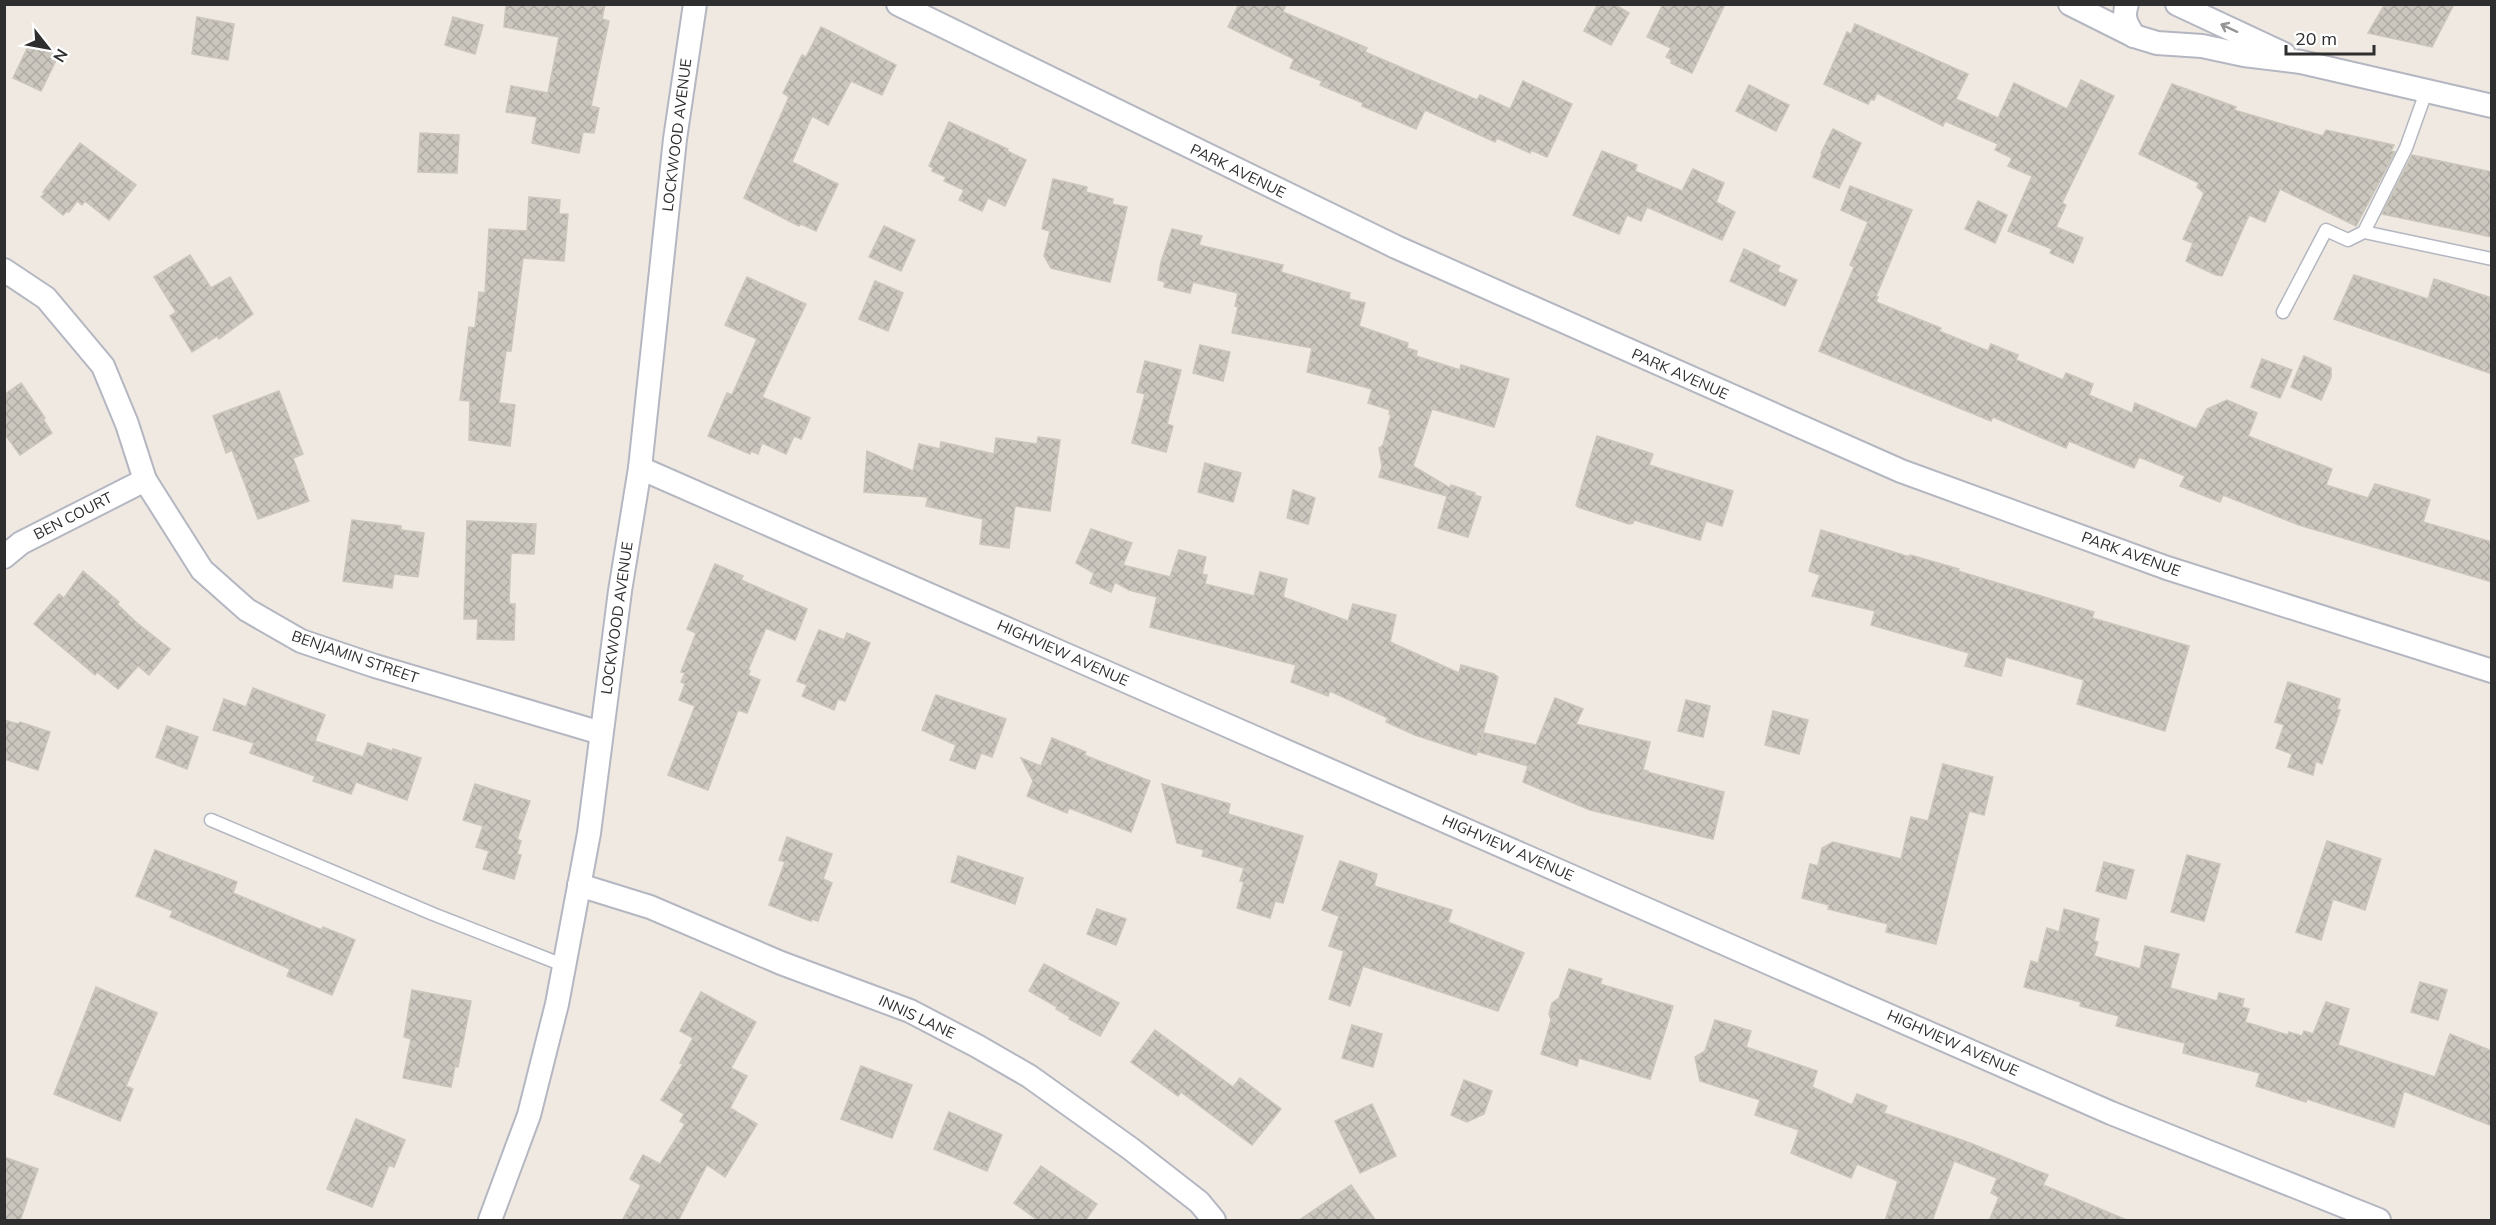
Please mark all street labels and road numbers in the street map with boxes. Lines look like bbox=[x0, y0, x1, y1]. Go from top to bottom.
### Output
street label: LOCKWOOD AVENUE bbox=[658, 57, 695, 212]
street label: PARK AVENUE bbox=[1187, 139, 1289, 202]
street label: PARK AVENUE bbox=[1629, 344, 1732, 403]
street label: BEN COURT bbox=[30, 488, 115, 543]
street label: PARK AVENUE bbox=[2079, 527, 2183, 580]
street label: LOCKWOOD AVENUE bbox=[596, 540, 637, 695]
street label: HIGHVIEW AVENUE bbox=[994, 615, 1132, 690]
street label: BENJAMIN STREET bbox=[289, 626, 421, 687]
street label: HIGHVIEW AVENUE bbox=[1439, 810, 1577, 885]
street label: INNIS LANE bbox=[876, 991, 959, 1043]
street label: HIGHVIEW AVENUE bbox=[1884, 1005, 2022, 1080]

